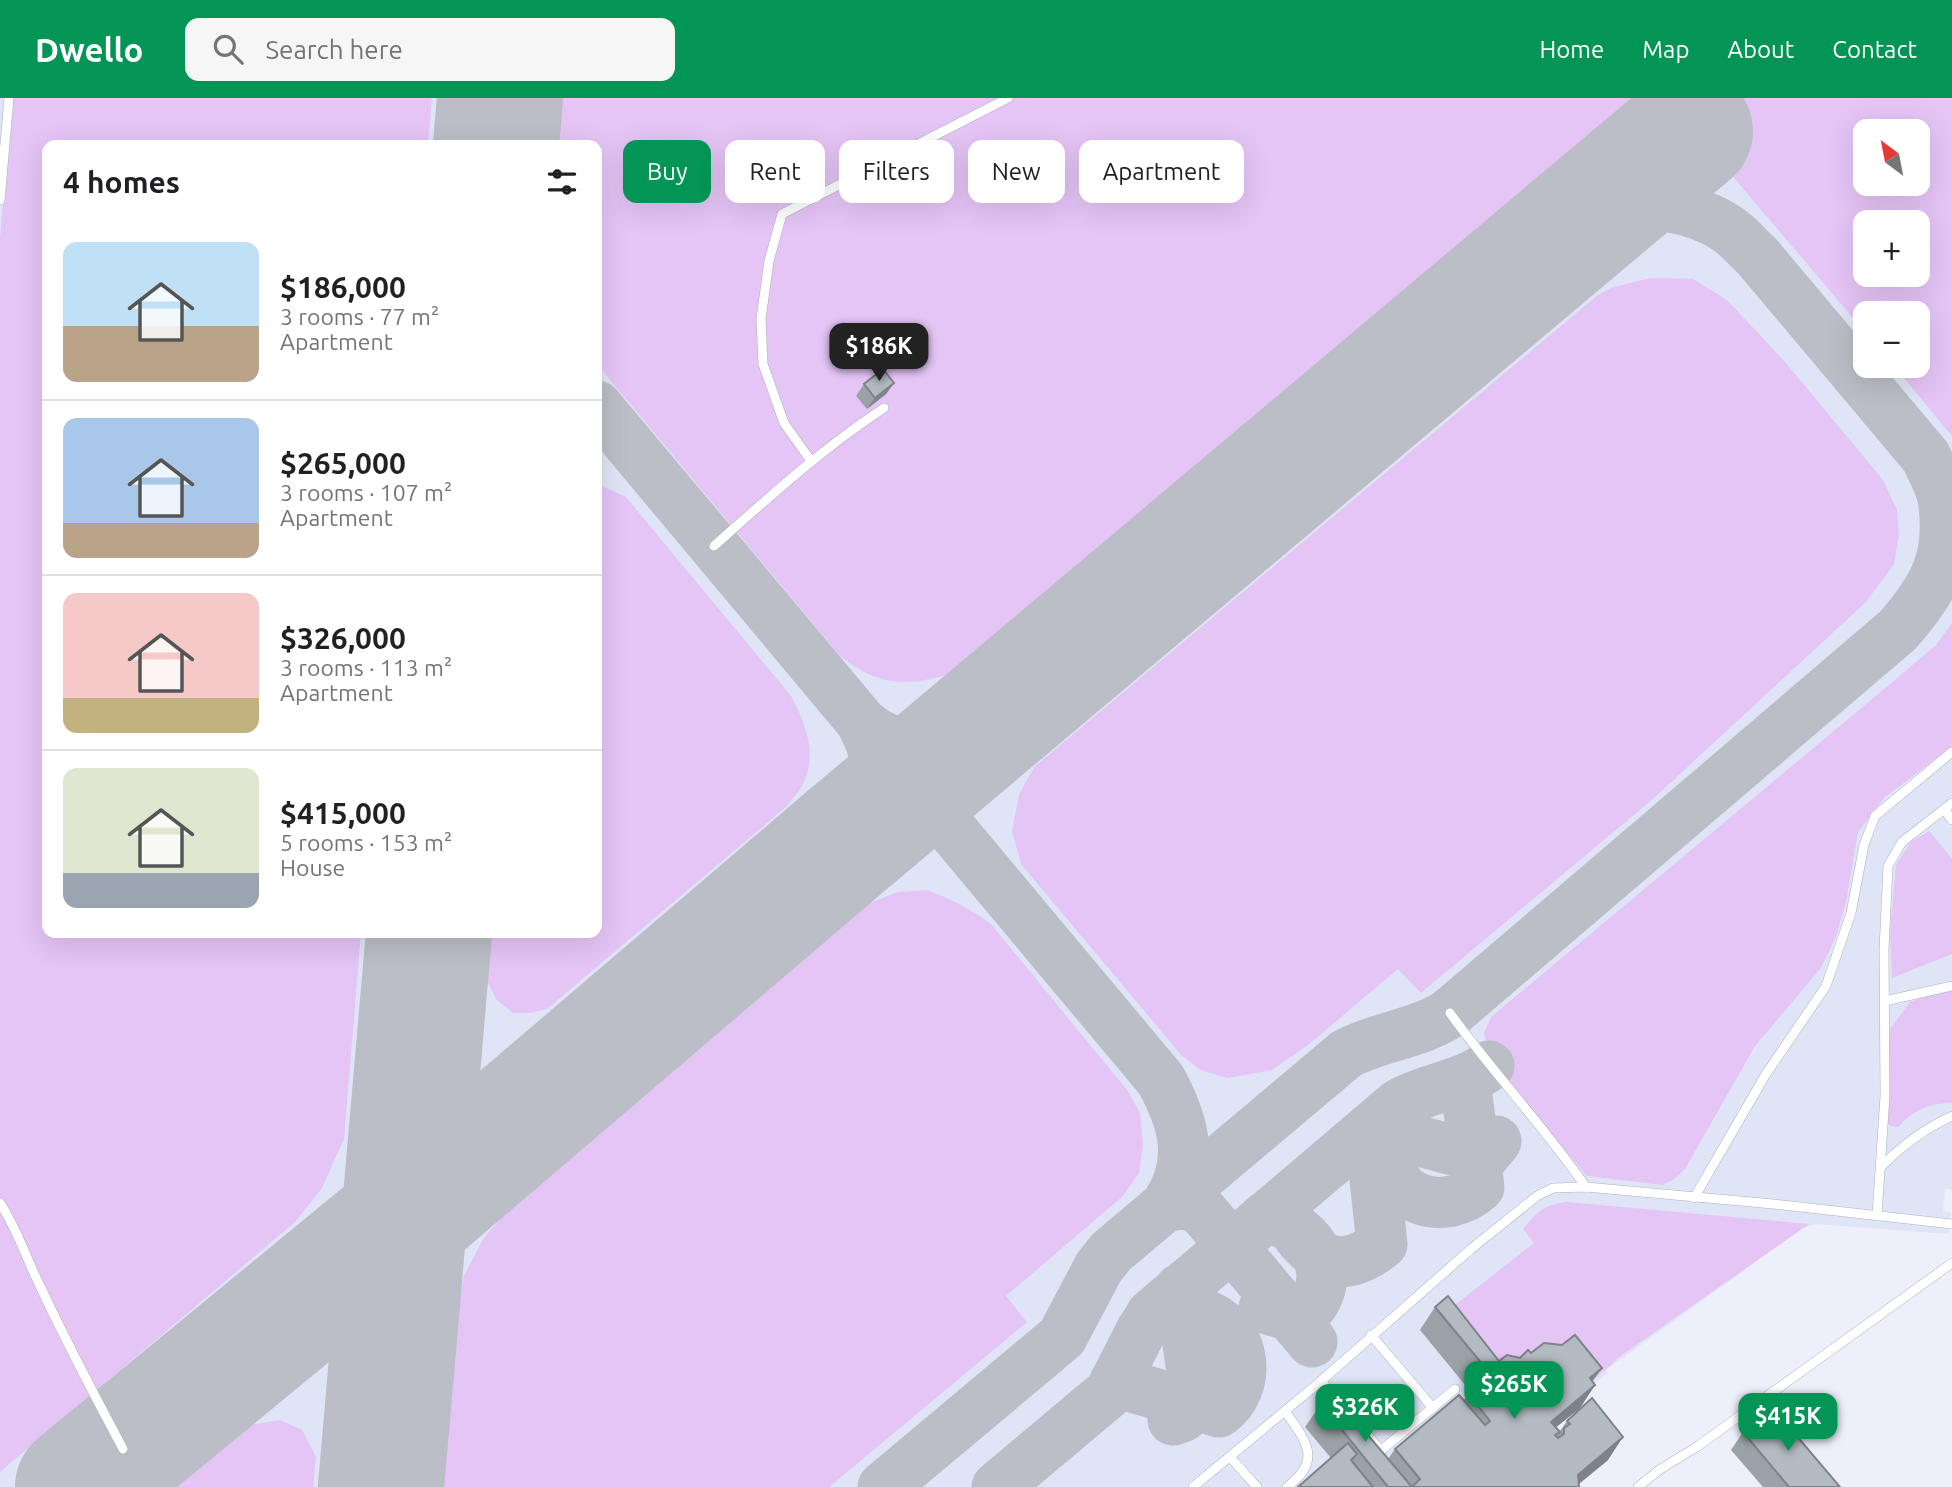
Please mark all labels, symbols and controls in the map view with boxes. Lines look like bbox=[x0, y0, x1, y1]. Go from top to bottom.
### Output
search box bbox=[185, 18, 675, 81]
icon: search bbox=[209, 30, 247, 68]
text: Dwello bbox=[35, 31, 143, 68]
text: Search here bbox=[265, 35, 403, 64]
text: Home bbox=[1539, 36, 1604, 63]
text: Map bbox=[1642, 36, 1689, 63]
text: About bbox=[1727, 36, 1794, 63]
text: Contact bbox=[1832, 36, 1917, 63]
north arrow bbox=[1853, 119, 1930, 196]
map controls bbox=[1853, 119, 1930, 378]
chip: Buy bbox=[623, 140, 711, 203]
chip: Rent bbox=[725, 140, 825, 203]
chip: Filters bbox=[839, 140, 954, 203]
chip: New bbox=[968, 140, 1065, 203]
chip: Apartment bbox=[1079, 140, 1244, 203]
icon: filters bbox=[543, 163, 581, 201]
text: 4 homes bbox=[63, 165, 180, 199]
button: + bbox=[1853, 210, 1930, 287]
icon: home bbox=[119, 270, 203, 354]
text: $186,000 bbox=[280, 270, 406, 304]
button: − bbox=[1853, 301, 1930, 378]
text: 3 rooms · 77 m² bbox=[280, 304, 439, 329]
pin: $186K bbox=[830, 324, 928, 383]
text: Apartment bbox=[280, 329, 393, 354]
text: $186K bbox=[845, 333, 913, 358]
icon: home bbox=[119, 446, 203, 530]
text: $265,000 bbox=[280, 446, 406, 480]
text: 3 rooms · 107 m² bbox=[280, 480, 452, 505]
text: Apartment bbox=[280, 505, 393, 530]
icon: home bbox=[119, 621, 203, 705]
text: $326,000 bbox=[280, 621, 406, 655]
text: 3 rooms · 113 m² bbox=[280, 655, 452, 680]
text: Apartment bbox=[280, 680, 393, 705]
icon: home bbox=[119, 796, 203, 880]
text: $415,000 bbox=[280, 796, 406, 830]
text: 5 rooms · 153 m² bbox=[280, 830, 452, 855]
text: House bbox=[280, 855, 345, 880]
pin: $265K bbox=[1465, 1362, 1563, 1421]
text: $265K bbox=[1480, 1371, 1548, 1396]
pin: $326K bbox=[1316, 1384, 1414, 1444]
text: $326K bbox=[1331, 1394, 1399, 1419]
pin: $415K bbox=[1739, 1394, 1837, 1453]
text: $415K bbox=[1754, 1403, 1822, 1428]

